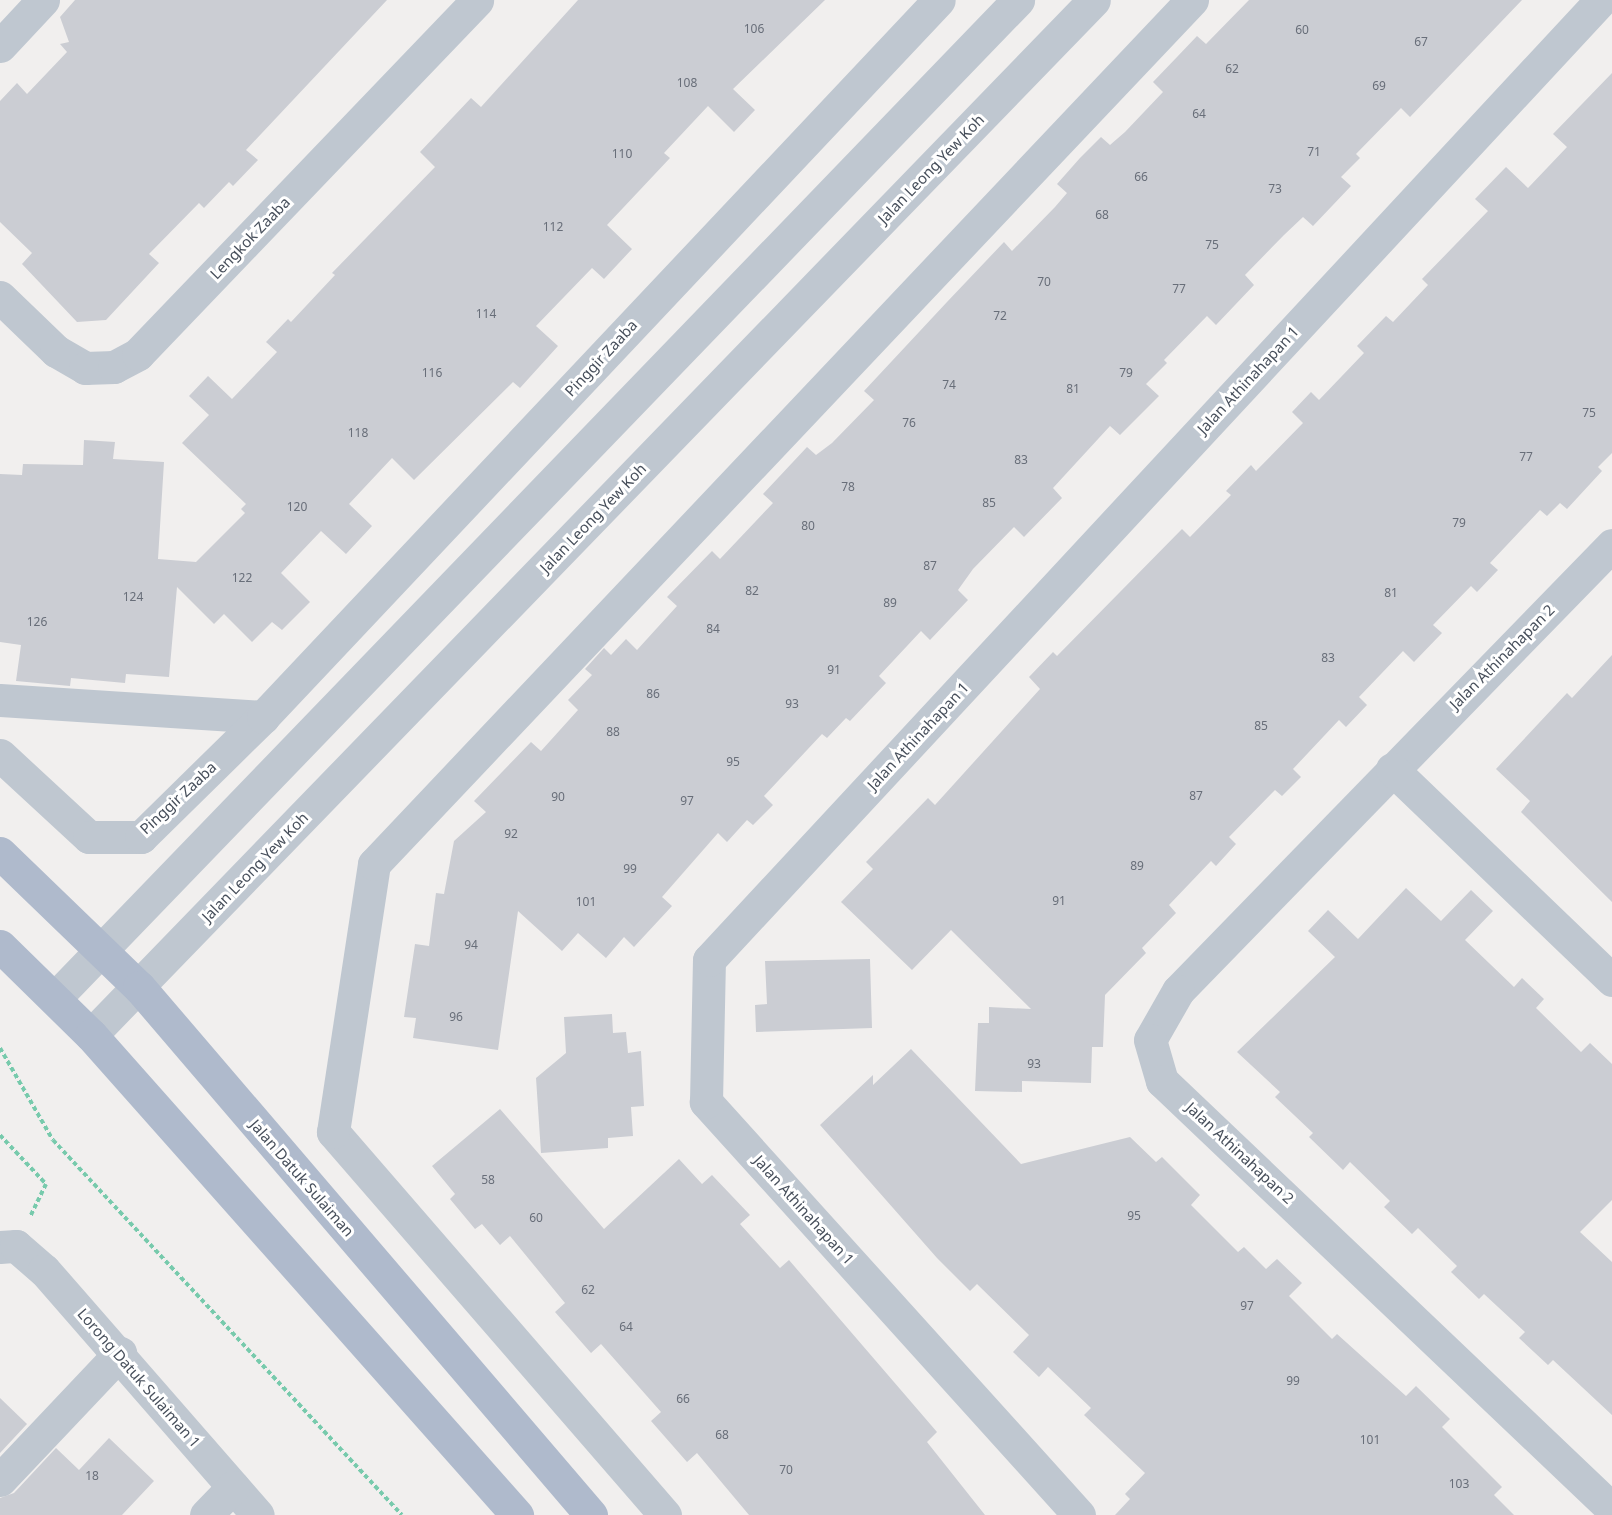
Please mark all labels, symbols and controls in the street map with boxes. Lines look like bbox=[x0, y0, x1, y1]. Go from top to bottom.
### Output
house number: 106 bbox=[744, 22, 764, 36]
house number: 60 bbox=[1295, 23, 1309, 37]
house number: 67 bbox=[1414, 35, 1428, 49]
house number: 62 bbox=[1225, 62, 1239, 76]
house number: 108 bbox=[677, 76, 697, 90]
house number: 69 bbox=[1372, 79, 1386, 93]
house number: 64 bbox=[1192, 107, 1206, 121]
street label: Jalan Leong Yew Koh bbox=[874, 111, 988, 227]
house number: 71 bbox=[1307, 145, 1321, 159]
house number: 110 bbox=[612, 147, 632, 161]
house number: 66 bbox=[1134, 170, 1148, 184]
house number: 73 bbox=[1268, 182, 1282, 196]
street label: Lengkok Zaaba bbox=[206, 193, 294, 283]
house number: 68 bbox=[1095, 208, 1109, 222]
house number: 112 bbox=[543, 220, 563, 234]
house number: 75 bbox=[1205, 238, 1219, 252]
house number: 70 bbox=[1037, 275, 1051, 289]
house number: 77 bbox=[1172, 282, 1186, 296]
house number: 114 bbox=[476, 307, 496, 321]
house number: 72 bbox=[993, 309, 1007, 323]
street label: Pinggir Zaaba bbox=[561, 316, 641, 400]
street label: Jalan Athinahapan 1 bbox=[1193, 322, 1303, 438]
house number: 116 bbox=[422, 366, 442, 380]
house number: 79 bbox=[1119, 366, 1133, 380]
house number: 74 bbox=[942, 378, 956, 392]
house number: 81 bbox=[1066, 382, 1080, 396]
house number: 75 bbox=[1582, 406, 1596, 420]
house number: 76 bbox=[902, 416, 916, 430]
house number: 118 bbox=[348, 426, 368, 440]
house number: 77 bbox=[1519, 450, 1533, 464]
house number: 83 bbox=[1014, 453, 1028, 467]
street label: Jalan Leong Yew Koh bbox=[536, 460, 650, 576]
house number: 78 bbox=[841, 480, 855, 494]
house number: 85 bbox=[982, 496, 996, 510]
house number: 120 bbox=[287, 500, 307, 514]
house number: 79 bbox=[1452, 516, 1466, 530]
house number: 80 bbox=[801, 519, 815, 533]
house number: 87 bbox=[923, 559, 937, 573]
house number: 122 bbox=[232, 571, 252, 585]
house number: 82 bbox=[745, 584, 759, 598]
house number: 81 bbox=[1384, 586, 1398, 600]
house number: 124 bbox=[123, 590, 143, 604]
house number: 89 bbox=[883, 596, 897, 610]
street label: Jalan Athinahapan 2 bbox=[1446, 601, 1558, 713]
house number: 126 bbox=[27, 615, 47, 629]
house number: 84 bbox=[706, 622, 720, 636]
house number: 83 bbox=[1321, 651, 1335, 665]
house number: 91 bbox=[827, 663, 841, 677]
street label: Jalan Athinahapan 1 bbox=[863, 678, 973, 794]
house number: 86 bbox=[646, 687, 660, 701]
house number: 93 bbox=[785, 697, 799, 711]
house number: 85 bbox=[1254, 719, 1268, 733]
house number: 88 bbox=[606, 725, 620, 739]
house number: 95 bbox=[726, 755, 740, 769]
street label: Pinggir Zaaba bbox=[136, 758, 220, 838]
house number: 87 bbox=[1189, 789, 1203, 803]
house number: 90 bbox=[551, 790, 565, 804]
house number: 97 bbox=[680, 794, 694, 808]
street label: Jalan Leong Yew Koh bbox=[198, 809, 312, 925]
house number: 92 bbox=[504, 827, 518, 841]
house number: 89 bbox=[1130, 859, 1144, 873]
house number: 99 bbox=[623, 862, 637, 876]
house number: 91 bbox=[1052, 894, 1066, 908]
house number: 101 bbox=[576, 895, 596, 909]
house number: 94 bbox=[464, 938, 478, 952]
house number: 96 bbox=[449, 1010, 463, 1024]
house number: 93 bbox=[1027, 1057, 1041, 1071]
street label: Jalan Athinahapan 2 bbox=[1182, 1098, 1298, 1208]
street label: Jalan Datuk Sulaiman bbox=[246, 1116, 358, 1240]
street label: Jalan Athinahapan 1 bbox=[750, 1152, 858, 1268]
house number: 58 bbox=[481, 1173, 495, 1187]
house number: 95 bbox=[1127, 1209, 1141, 1223]
house number: 60 bbox=[529, 1211, 543, 1225]
house number: 62 bbox=[581, 1283, 595, 1297]
house number: 97 bbox=[1240, 1299, 1254, 1313]
street label: Lorong Datuk Sulaiman 1 bbox=[74, 1305, 204, 1451]
house number: 64 bbox=[619, 1320, 633, 1334]
house number: 99 bbox=[1286, 1374, 1300, 1388]
house number: 66 bbox=[676, 1392, 690, 1406]
house number: 68 bbox=[715, 1428, 729, 1442]
house number: 101 bbox=[1360, 1433, 1380, 1447]
house number: 70 bbox=[779, 1463, 793, 1477]
house number: 18 bbox=[85, 1469, 99, 1483]
house number: 103 bbox=[1449, 1477, 1469, 1491]

